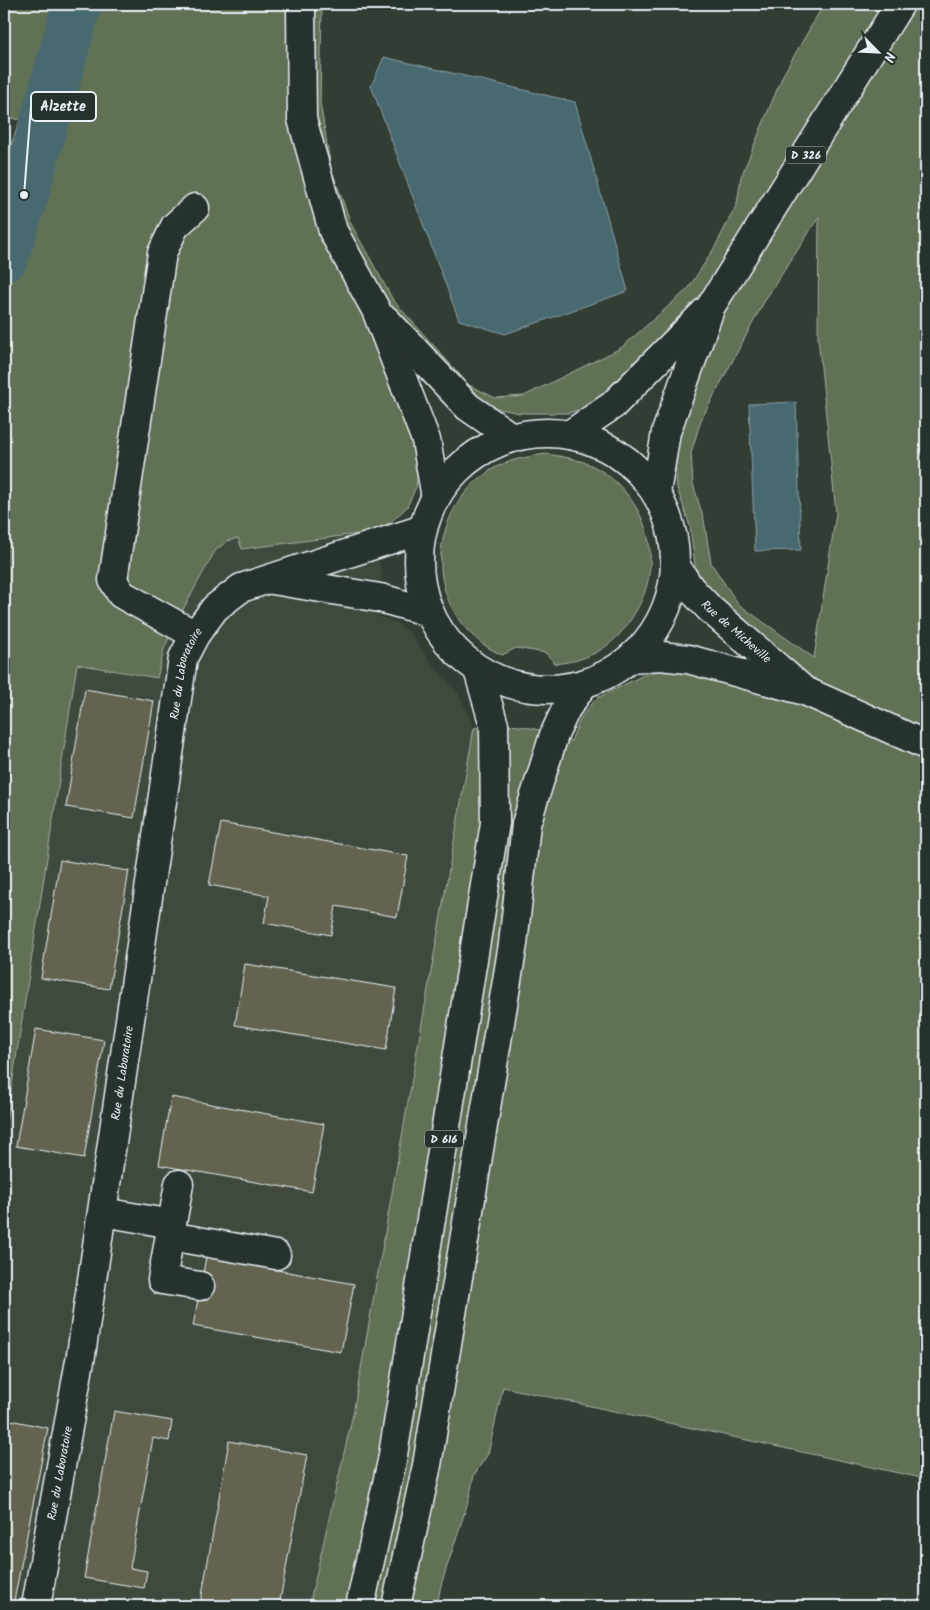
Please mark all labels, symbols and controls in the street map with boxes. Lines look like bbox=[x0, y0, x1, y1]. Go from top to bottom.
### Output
north arrow bbox=[852, 28, 902, 78]
text: N bbox=[877, 48, 901, 66]
callout: Alzette bbox=[31, 92, 96, 121]
text: Alzette bbox=[40, 96, 86, 118]
road number: D 326 bbox=[786, 146, 826, 164]
street label: Rue de Micheville bbox=[696, 596, 776, 668]
street label: Rue du Laboratoire bbox=[165, 623, 208, 721]
street label: Rue du Laboratoire bbox=[106, 1024, 139, 1122]
road number: D 616 bbox=[425, 1130, 463, 1148]
street label: Rue du Laboratoire bbox=[43, 1424, 78, 1522]

